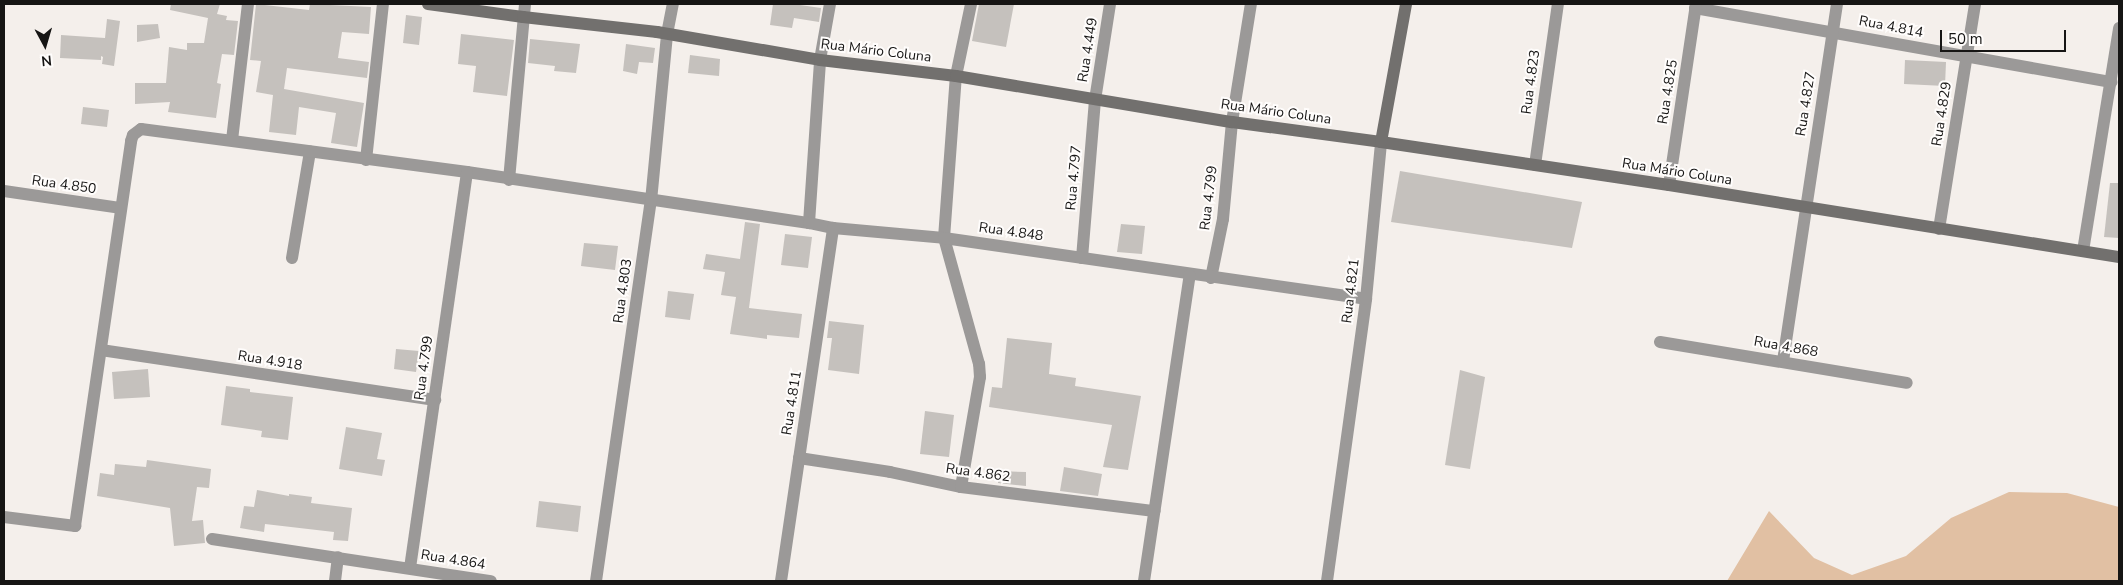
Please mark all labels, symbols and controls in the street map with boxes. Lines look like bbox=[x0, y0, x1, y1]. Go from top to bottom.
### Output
street label: Rua 4.814 bbox=[1857, 13, 1925, 41]
street label: Rua 4.449 bbox=[1075, 17, 1101, 83]
north arrow bbox=[20, 20, 70, 70]
scale bar bbox=[1943, 20, 2069, 52]
text: 50 m bbox=[1948, 29, 1983, 49]
street label: Rua Mário Coluna bbox=[820, 36, 932, 66]
street label: Rua 4.823 bbox=[1518, 49, 1544, 115]
text: N bbox=[40, 50, 53, 70]
street label: Rua 4.825 bbox=[1655, 59, 1681, 125]
street label: Rua 4.827 bbox=[1793, 71, 1819, 137]
street label: Rua 4.829 bbox=[1929, 81, 1955, 147]
street label: Rua Mário Coluna bbox=[1220, 96, 1332, 128]
street label: Rua 4.797 bbox=[1063, 145, 1085, 211]
street label: Rua Mário Coluna bbox=[1621, 155, 1733, 189]
street label: Rua 4.799 bbox=[1197, 165, 1221, 231]
street label: Rua 4.850 bbox=[31, 172, 97, 198]
street label: Rua 4.848 bbox=[978, 219, 1044, 245]
street label: Rua 4.803 bbox=[610, 258, 636, 324]
street label: Rua 4.821 bbox=[1339, 258, 1363, 324]
street label: Rua 4.868 bbox=[1753, 333, 1819, 361]
street label: Rua 4.799 bbox=[411, 335, 437, 401]
street label: Rua 4.918 bbox=[237, 348, 303, 374]
street label: Rua 4.811 bbox=[779, 370, 805, 436]
street label: Rua 4.862 bbox=[945, 460, 1011, 486]
street label: Rua 4.864 bbox=[420, 547, 486, 573]

